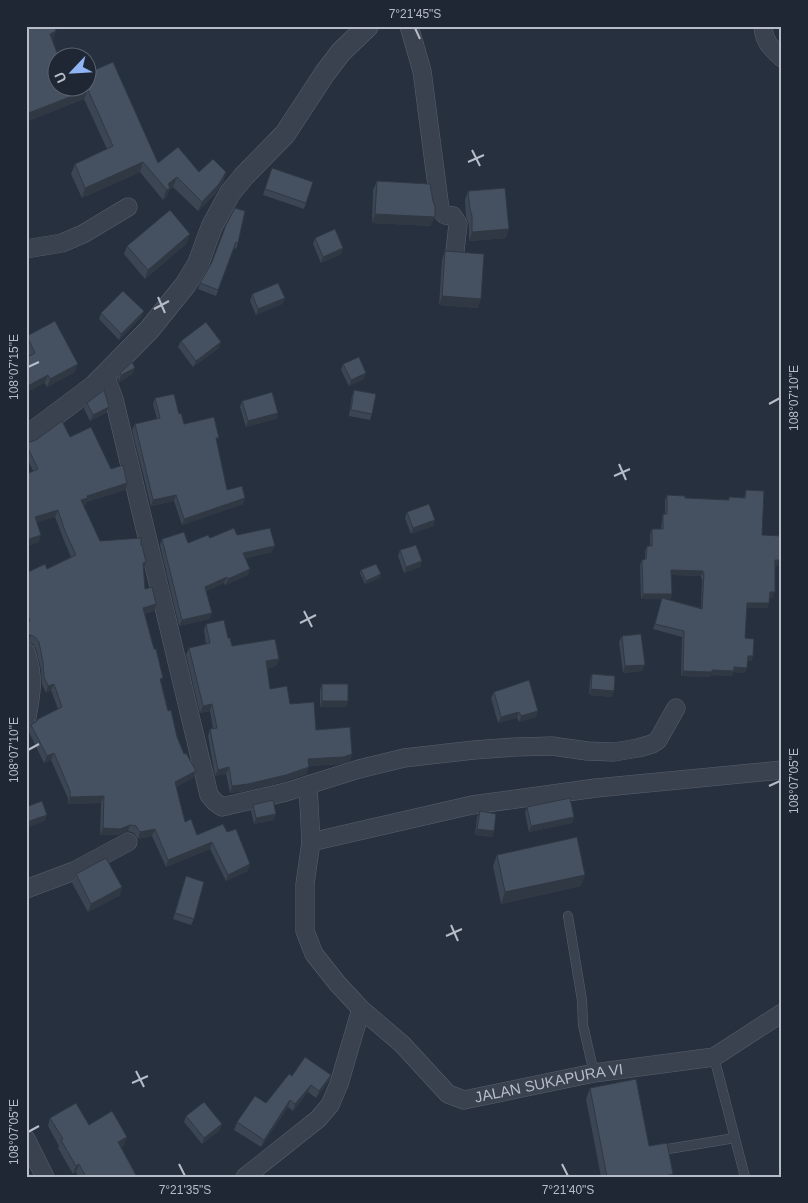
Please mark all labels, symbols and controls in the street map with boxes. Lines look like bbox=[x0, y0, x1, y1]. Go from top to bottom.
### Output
text: 7°21'45"S bbox=[389, 7, 441, 21]
north arrow bbox=[48, 48, 98, 98]
text: U bbox=[51, 70, 70, 85]
text: 108°07'15"E bbox=[7, 334, 21, 400]
text: 108°07'10"E bbox=[787, 365, 801, 431]
text: 108°07'10"E bbox=[7, 717, 21, 783]
text: 108°07'05"E bbox=[787, 748, 801, 814]
street label: JALAN SUKAPURA VI bbox=[473, 1060, 624, 1106]
text: 108°07'05"E bbox=[7, 1099, 21, 1165]
text: 7°21'35"S bbox=[159, 1183, 211, 1197]
text: 7°21'40"S bbox=[542, 1183, 594, 1197]

